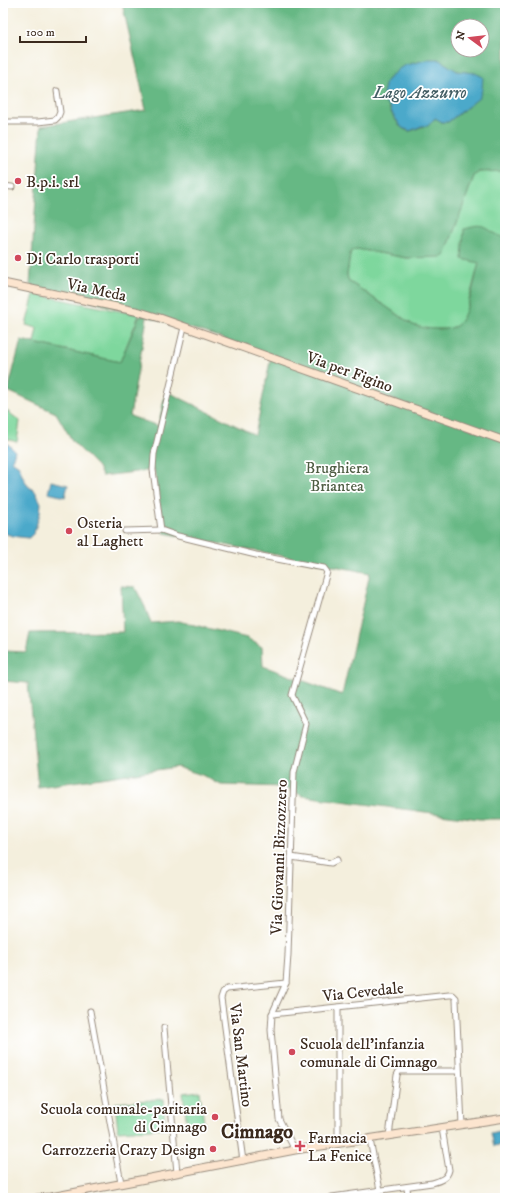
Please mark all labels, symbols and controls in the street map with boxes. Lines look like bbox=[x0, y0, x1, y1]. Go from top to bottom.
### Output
scale bar bbox=[20, 18, 86, 44]
north arrow bbox=[450, 18, 490, 58]
text: 100 m bbox=[26, 25, 55, 40]
text: N bbox=[453, 29, 469, 42]
water label: Lago Azzurro bbox=[372, 82, 467, 104]
place label: B.p.i. srl bbox=[26, 172, 79, 192]
marker: B.p.i. srl bbox=[13, 176, 23, 186]
place label: Di Carlo trasporti bbox=[26, 249, 139, 269]
marker: Di Carlo trasporti bbox=[13, 253, 23, 263]
street label: Via Meda bbox=[64, 274, 128, 306]
street label: Via per Figino bbox=[303, 347, 396, 397]
park label: Brughiera Briantea bbox=[305, 458, 369, 496]
place label: Osteria al Laghett bbox=[77, 513, 143, 551]
marker: Osteria al Laghett bbox=[64, 526, 74, 536]
street label: Via Giovanni Bizzozzero bbox=[266, 779, 292, 936]
street label: Via Cevedale bbox=[321, 978, 405, 1006]
street label: Via San Martino bbox=[225, 1001, 257, 1108]
place label: Scuola dell'infanzia comunale di Cimnago bbox=[300, 1034, 438, 1072]
marker: Scuola dell'infanzia comunale di Cimnago bbox=[287, 1047, 297, 1057]
place label: Scuola comunale-paritaria di Cimnago bbox=[40, 1099, 207, 1137]
marker: Scuola comunale-paritaria di Cimnago bbox=[210, 1112, 220, 1122]
district label: Cimnago bbox=[221, 1120, 293, 1145]
place label: Farmacia La Fenice bbox=[308, 1128, 372, 1166]
place label: Carrozzeria Crazy Design bbox=[42, 1140, 206, 1160]
marker: Farmacia La Fenice bbox=[295, 1141, 305, 1151]
marker: Carrozzeria Crazy Design bbox=[208, 1144, 218, 1154]

